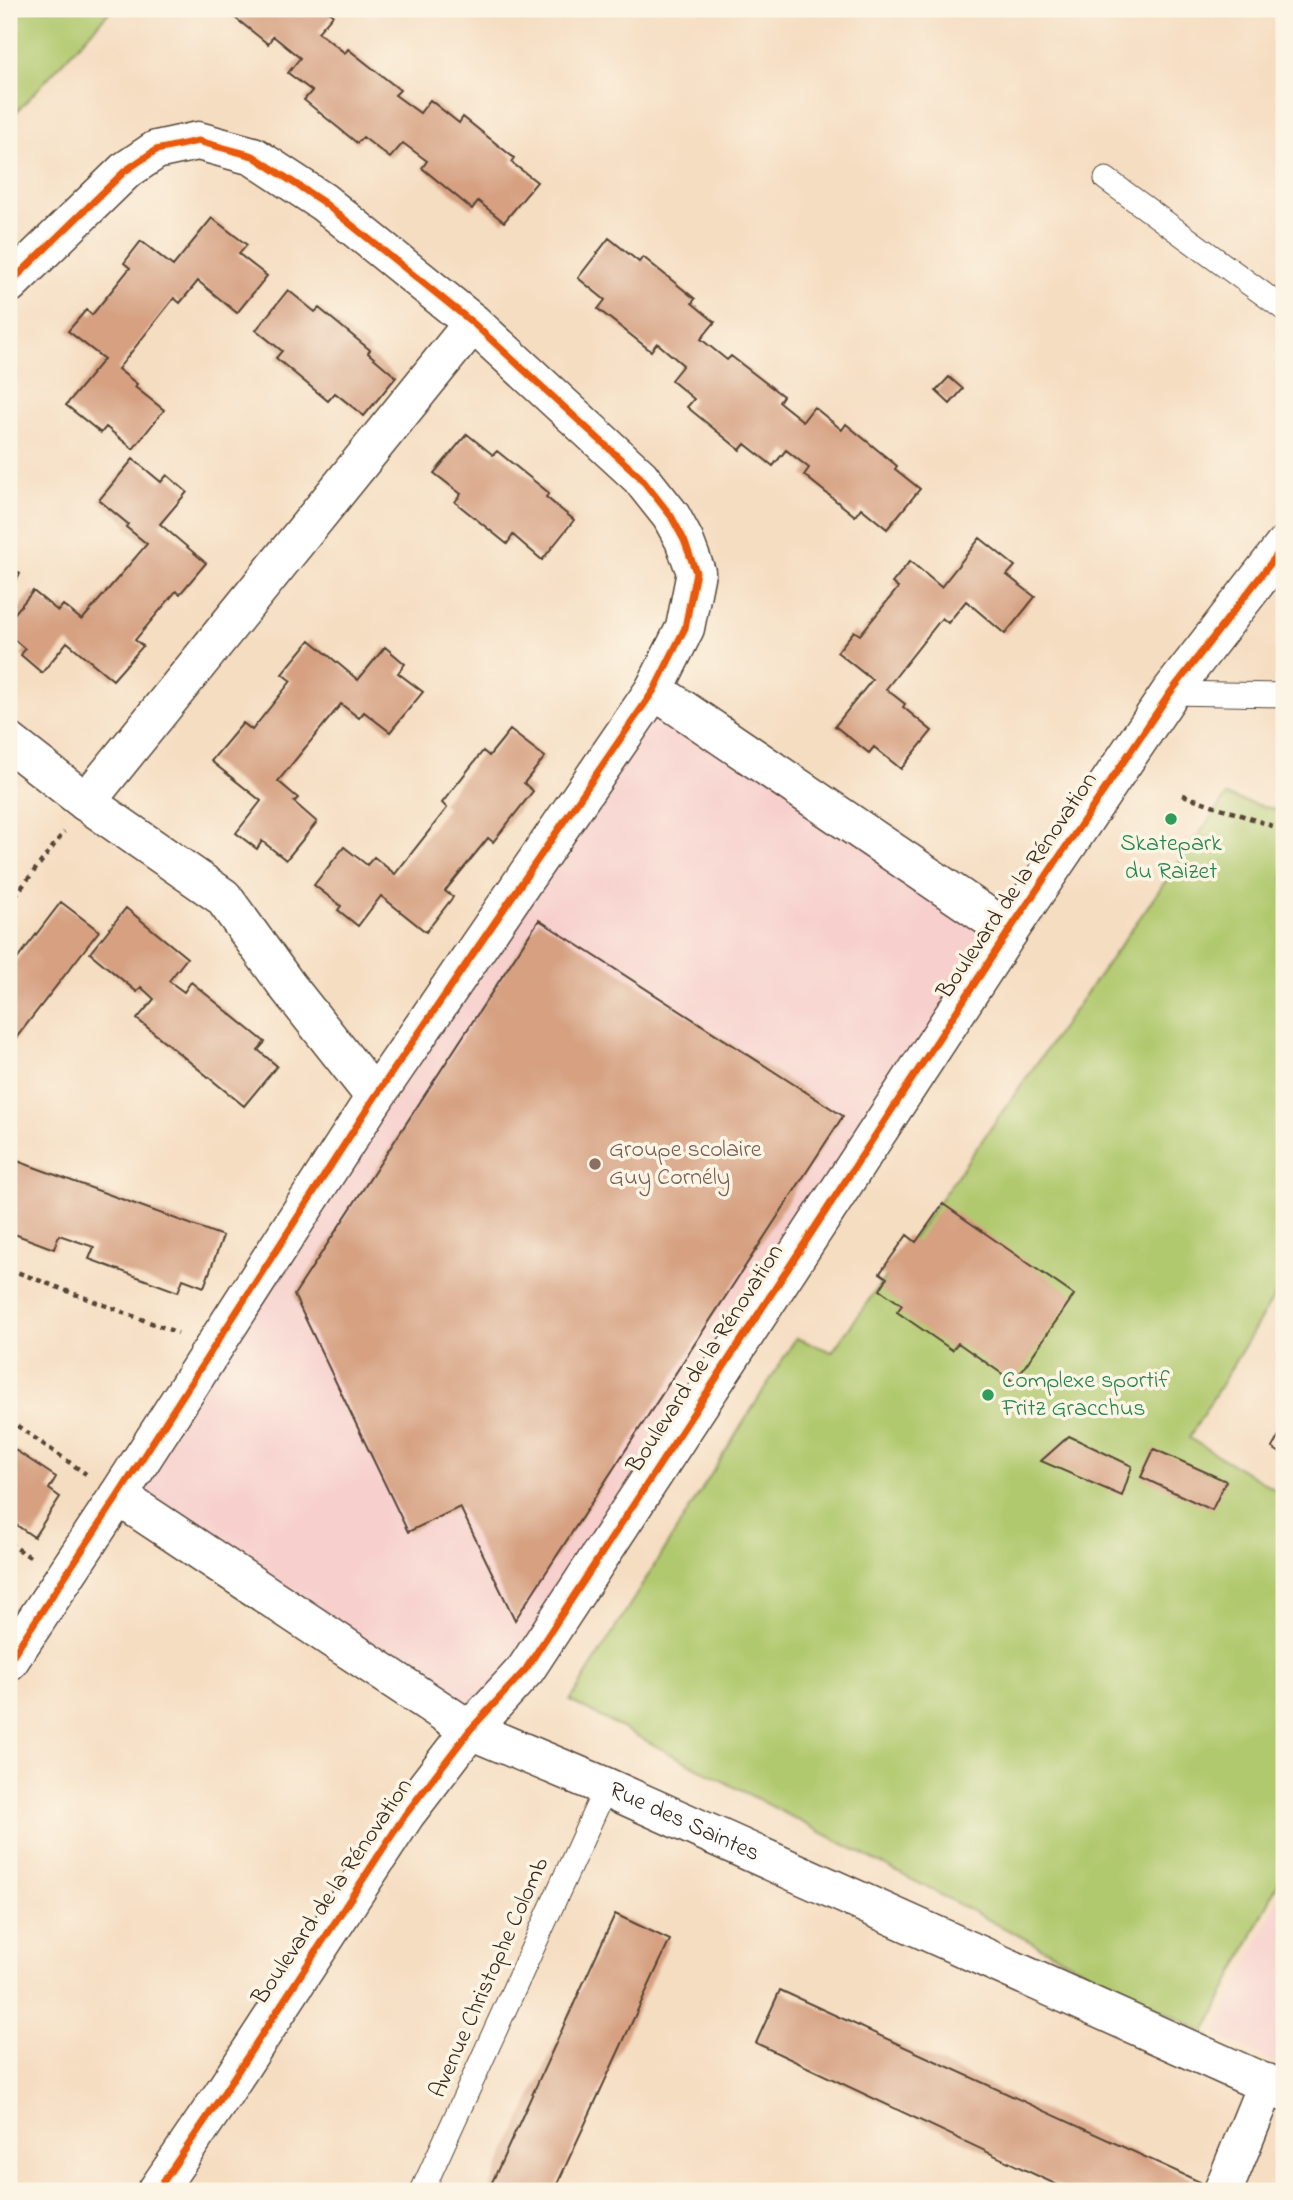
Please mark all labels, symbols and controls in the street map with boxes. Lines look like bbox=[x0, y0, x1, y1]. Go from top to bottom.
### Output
street label: Boulevard de la Rénovation bbox=[928, 766, 1107, 1007]
marker: Skatepark du Raizet bbox=[1163, 811, 1179, 827]
place label: Skatepark du Raizet bbox=[1120, 827, 1222, 890]
place label: Groupe scolaire Guy Cornély bbox=[609, 1133, 762, 1197]
marker: Groupe scolaire Guy Cornély bbox=[587, 1156, 603, 1172]
street label: Boulevard de la Rénovation bbox=[618, 1238, 793, 1481]
place label: Complexe sportif Fritz Gracchus bbox=[1001, 1364, 1170, 1427]
marker: Complexe sportif Fritz Gracchus bbox=[980, 1387, 996, 1403]
street label: Boulevard de la Rénovation bbox=[243, 1772, 422, 2013]
street label: Rue des Saintes bbox=[603, 1773, 765, 1871]
street label: Avenue Christophe Colomb bbox=[421, 1852, 559, 2104]

